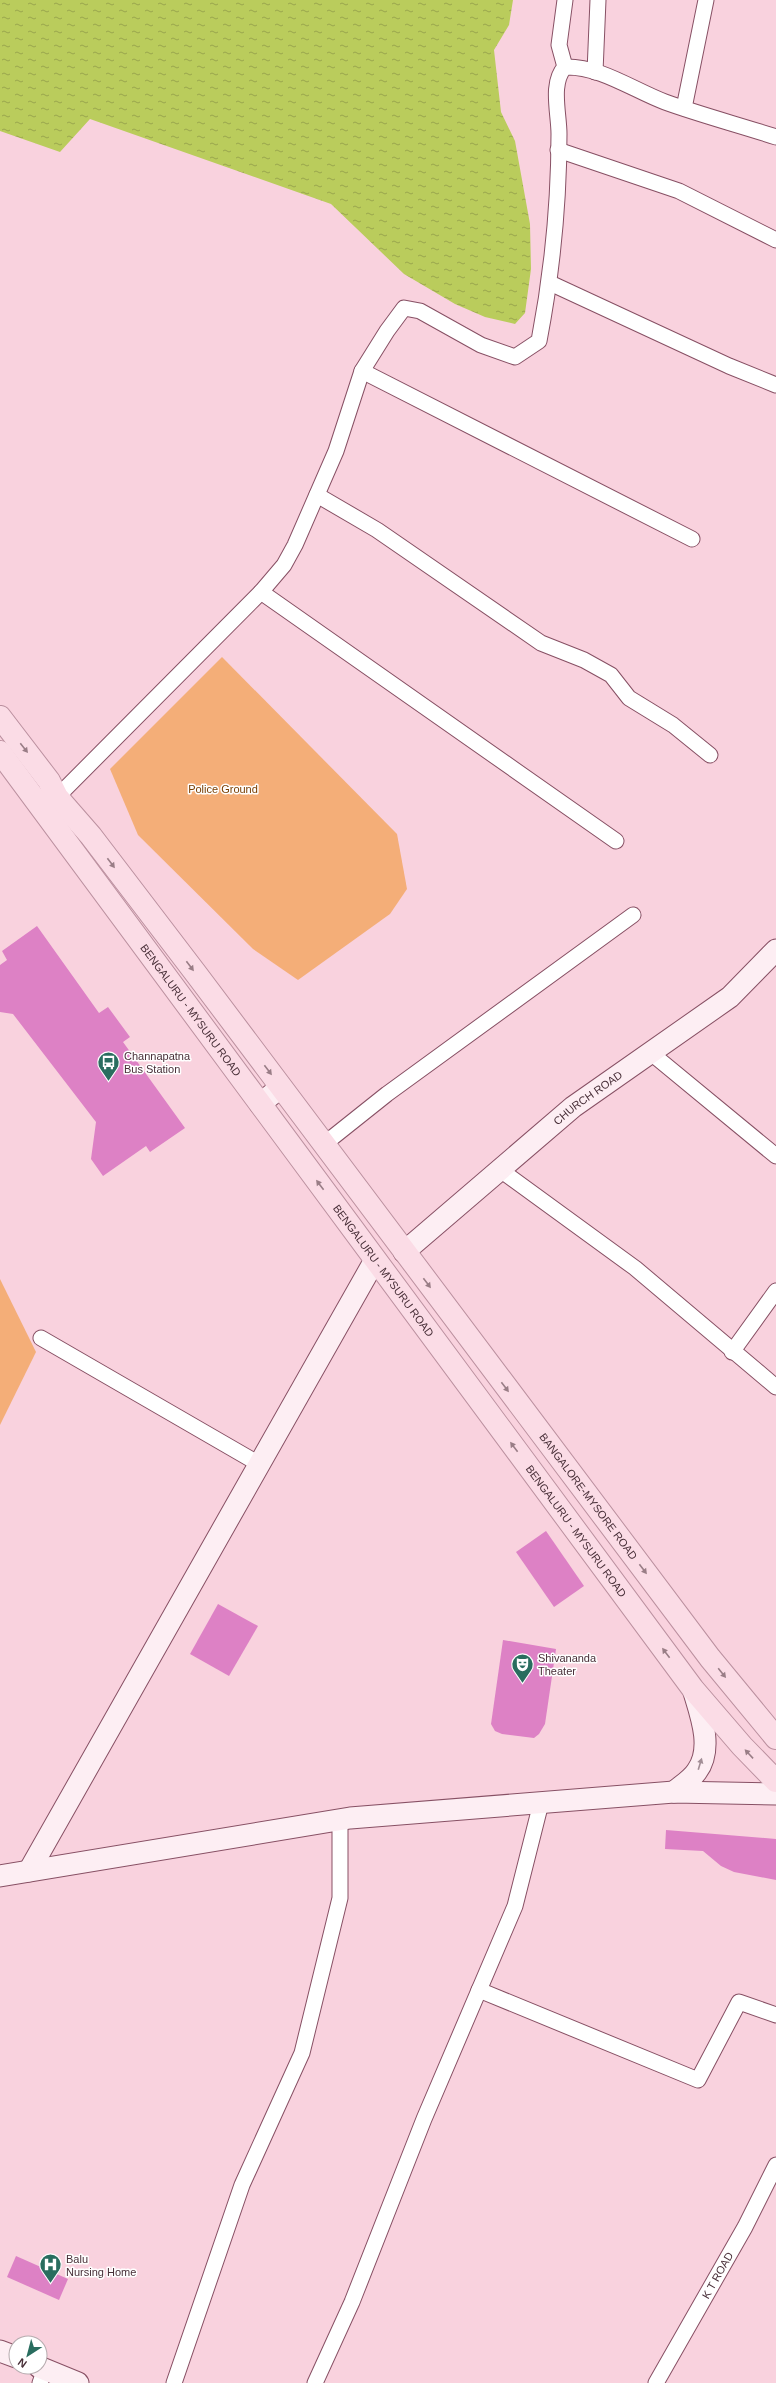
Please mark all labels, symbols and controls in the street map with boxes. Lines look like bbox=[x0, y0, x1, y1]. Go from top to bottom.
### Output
one-way arrow bbox=[20, 743, 28, 754]
park label: Police Ground bbox=[188, 783, 258, 795]
one-way arrow bbox=[107, 857, 115, 868]
street label: BENGALURU - MYSURU ROAD bbox=[138, 942, 244, 1078]
one-way arrow bbox=[185, 960, 194, 971]
bus stop icon: Channapatna Bus Station bbox=[95, 1049, 121, 1082]
place label: Channapatna Bus Station bbox=[124, 1050, 191, 1075]
one-way arrow bbox=[263, 1065, 271, 1075]
street label: CHURCH ROAD bbox=[551, 1068, 624, 1127]
one-way arrow bbox=[316, 1180, 324, 1191]
street label: BENGALURU - MYSURU ROAD bbox=[331, 1202, 436, 1339]
one-way arrow bbox=[423, 1278, 432, 1289]
one-way arrow bbox=[501, 1382, 510, 1393]
street label: BANGALORE-MYSORE ROAD bbox=[537, 1431, 640, 1562]
one-way arrow bbox=[510, 1442, 518, 1453]
street label: BENGALURU - MYSURU ROAD bbox=[524, 1463, 629, 1599]
one-way arrow bbox=[638, 1564, 647, 1575]
one-way arrow bbox=[662, 1648, 670, 1659]
theatre icon: Shivananda Theater bbox=[510, 1651, 536, 1684]
place label: Shivananda Theater bbox=[538, 1652, 597, 1677]
one-way arrow bbox=[717, 1667, 726, 1678]
one-way arrow bbox=[744, 1749, 753, 1759]
one-way arrow bbox=[697, 1758, 703, 1770]
street label: K T ROAD bbox=[699, 2250, 735, 2301]
hospital icon: Balu Nursing Home bbox=[38, 2252, 64, 2285]
place label: Balu Nursing Home bbox=[66, 2253, 136, 2278]
north arrow bbox=[8, 2335, 48, 2375]
text: N bbox=[15, 2356, 29, 2370]

